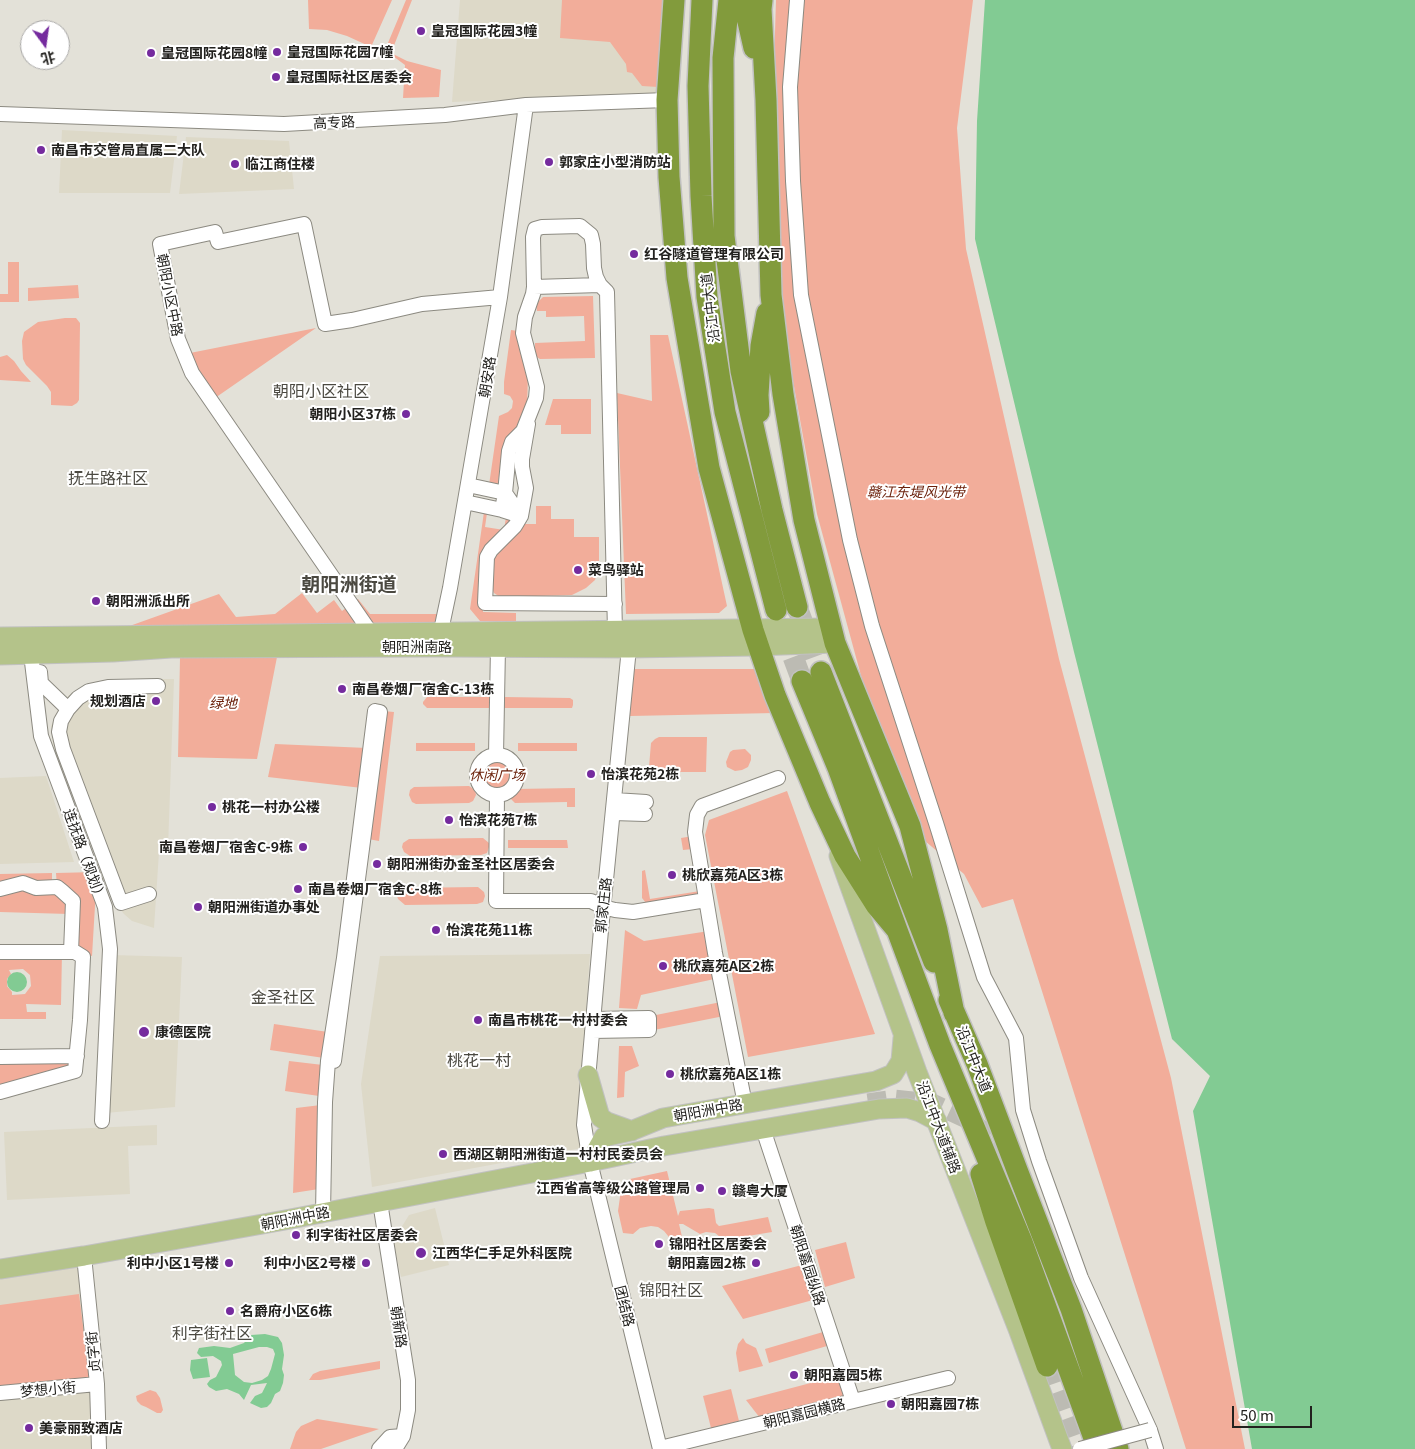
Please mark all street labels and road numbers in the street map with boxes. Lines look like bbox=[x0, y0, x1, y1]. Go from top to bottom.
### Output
street label: 高专路 bbox=[313, 113, 355, 131]
street label: 朝阳小区中路 bbox=[154, 252, 186, 338]
street label: 沿江中大道 bbox=[697, 272, 723, 344]
street label: 朝安路 bbox=[475, 355, 499, 399]
street label: 朝阳洲南路 bbox=[382, 639, 452, 655]
street label: 连抚路（规划） bbox=[60, 806, 110, 904]
street label: 郭家庄路 bbox=[592, 876, 614, 934]
street label: 沿江中大道 bbox=[953, 1023, 995, 1095]
street label: 沿江中大道辅路 bbox=[914, 1078, 964, 1176]
street label: 朝阳洲中路 bbox=[672, 1096, 744, 1124]
street label: 朝阳洲中路 bbox=[259, 1203, 331, 1233]
street label: 朝阳嘉园纵路 bbox=[787, 1222, 829, 1308]
street label: 团结路 bbox=[612, 1284, 638, 1328]
street label: 朝新路 bbox=[387, 1305, 411, 1349]
street label: 贞字街 bbox=[82, 1330, 104, 1374]
street label: 梦想小街 bbox=[19, 1378, 77, 1400]
street label: 朝阳嘉园横路 bbox=[761, 1395, 847, 1431]

